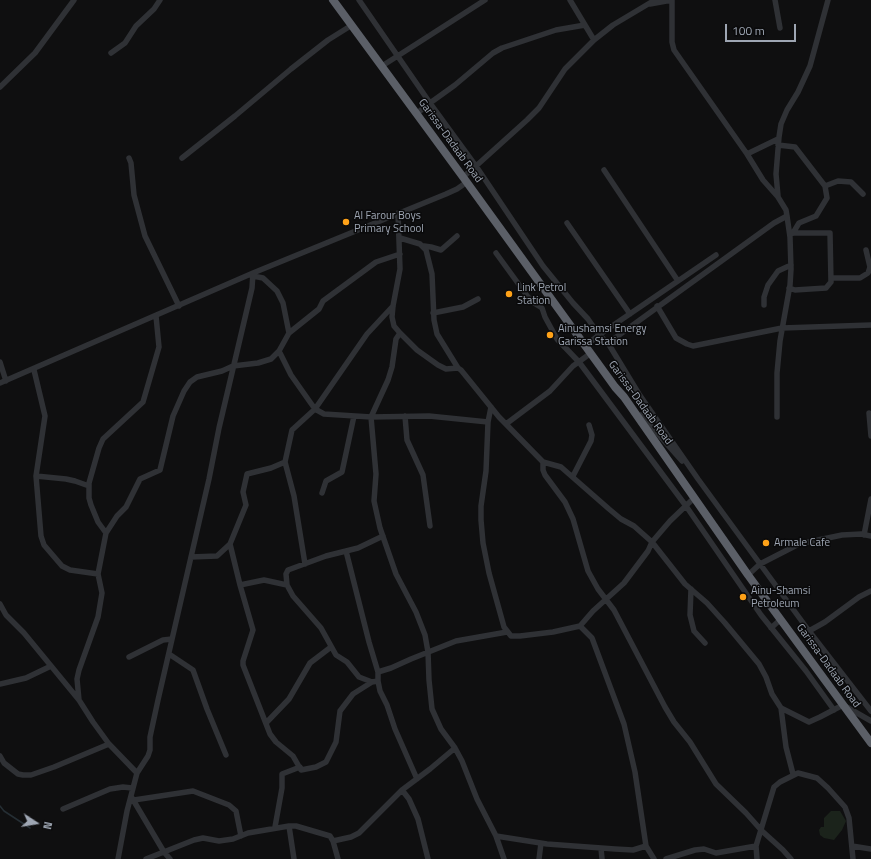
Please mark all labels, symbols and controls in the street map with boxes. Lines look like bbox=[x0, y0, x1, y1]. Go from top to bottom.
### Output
scale bar bbox=[727, 16, 798, 42]
text: 100 m bbox=[732, 21, 765, 40]
street label: Garissa-Dadaab Road bbox=[415, 96, 485, 186]
place label: Al Farour Boys Primary School bbox=[354, 209, 424, 235]
marker: Al Farour Boys Primary School bbox=[341, 217, 351, 227]
place label: Link Petrol Station bbox=[517, 281, 566, 307]
marker: Link Petrol Station bbox=[504, 289, 514, 299]
place label: Ainushamsi Energy Garissa Station bbox=[558, 322, 647, 348]
marker: Ainushamsi Energy Garissa Station bbox=[545, 330, 555, 340]
street label: Garissa-Dadaab Road bbox=[605, 358, 675, 448]
place label: Armale Cafe bbox=[774, 536, 830, 550]
marker: Armale Cafe bbox=[761, 538, 771, 548]
place label: Ainu-Shamsi Petroleum bbox=[751, 584, 810, 610]
marker: Ainu-Shamsi Petroleum bbox=[738, 592, 748, 602]
street label: Garissa-Dadaab Road bbox=[793, 621, 863, 711]
north arrow bbox=[16, 803, 56, 843]
text: N bbox=[39, 820, 56, 831]

